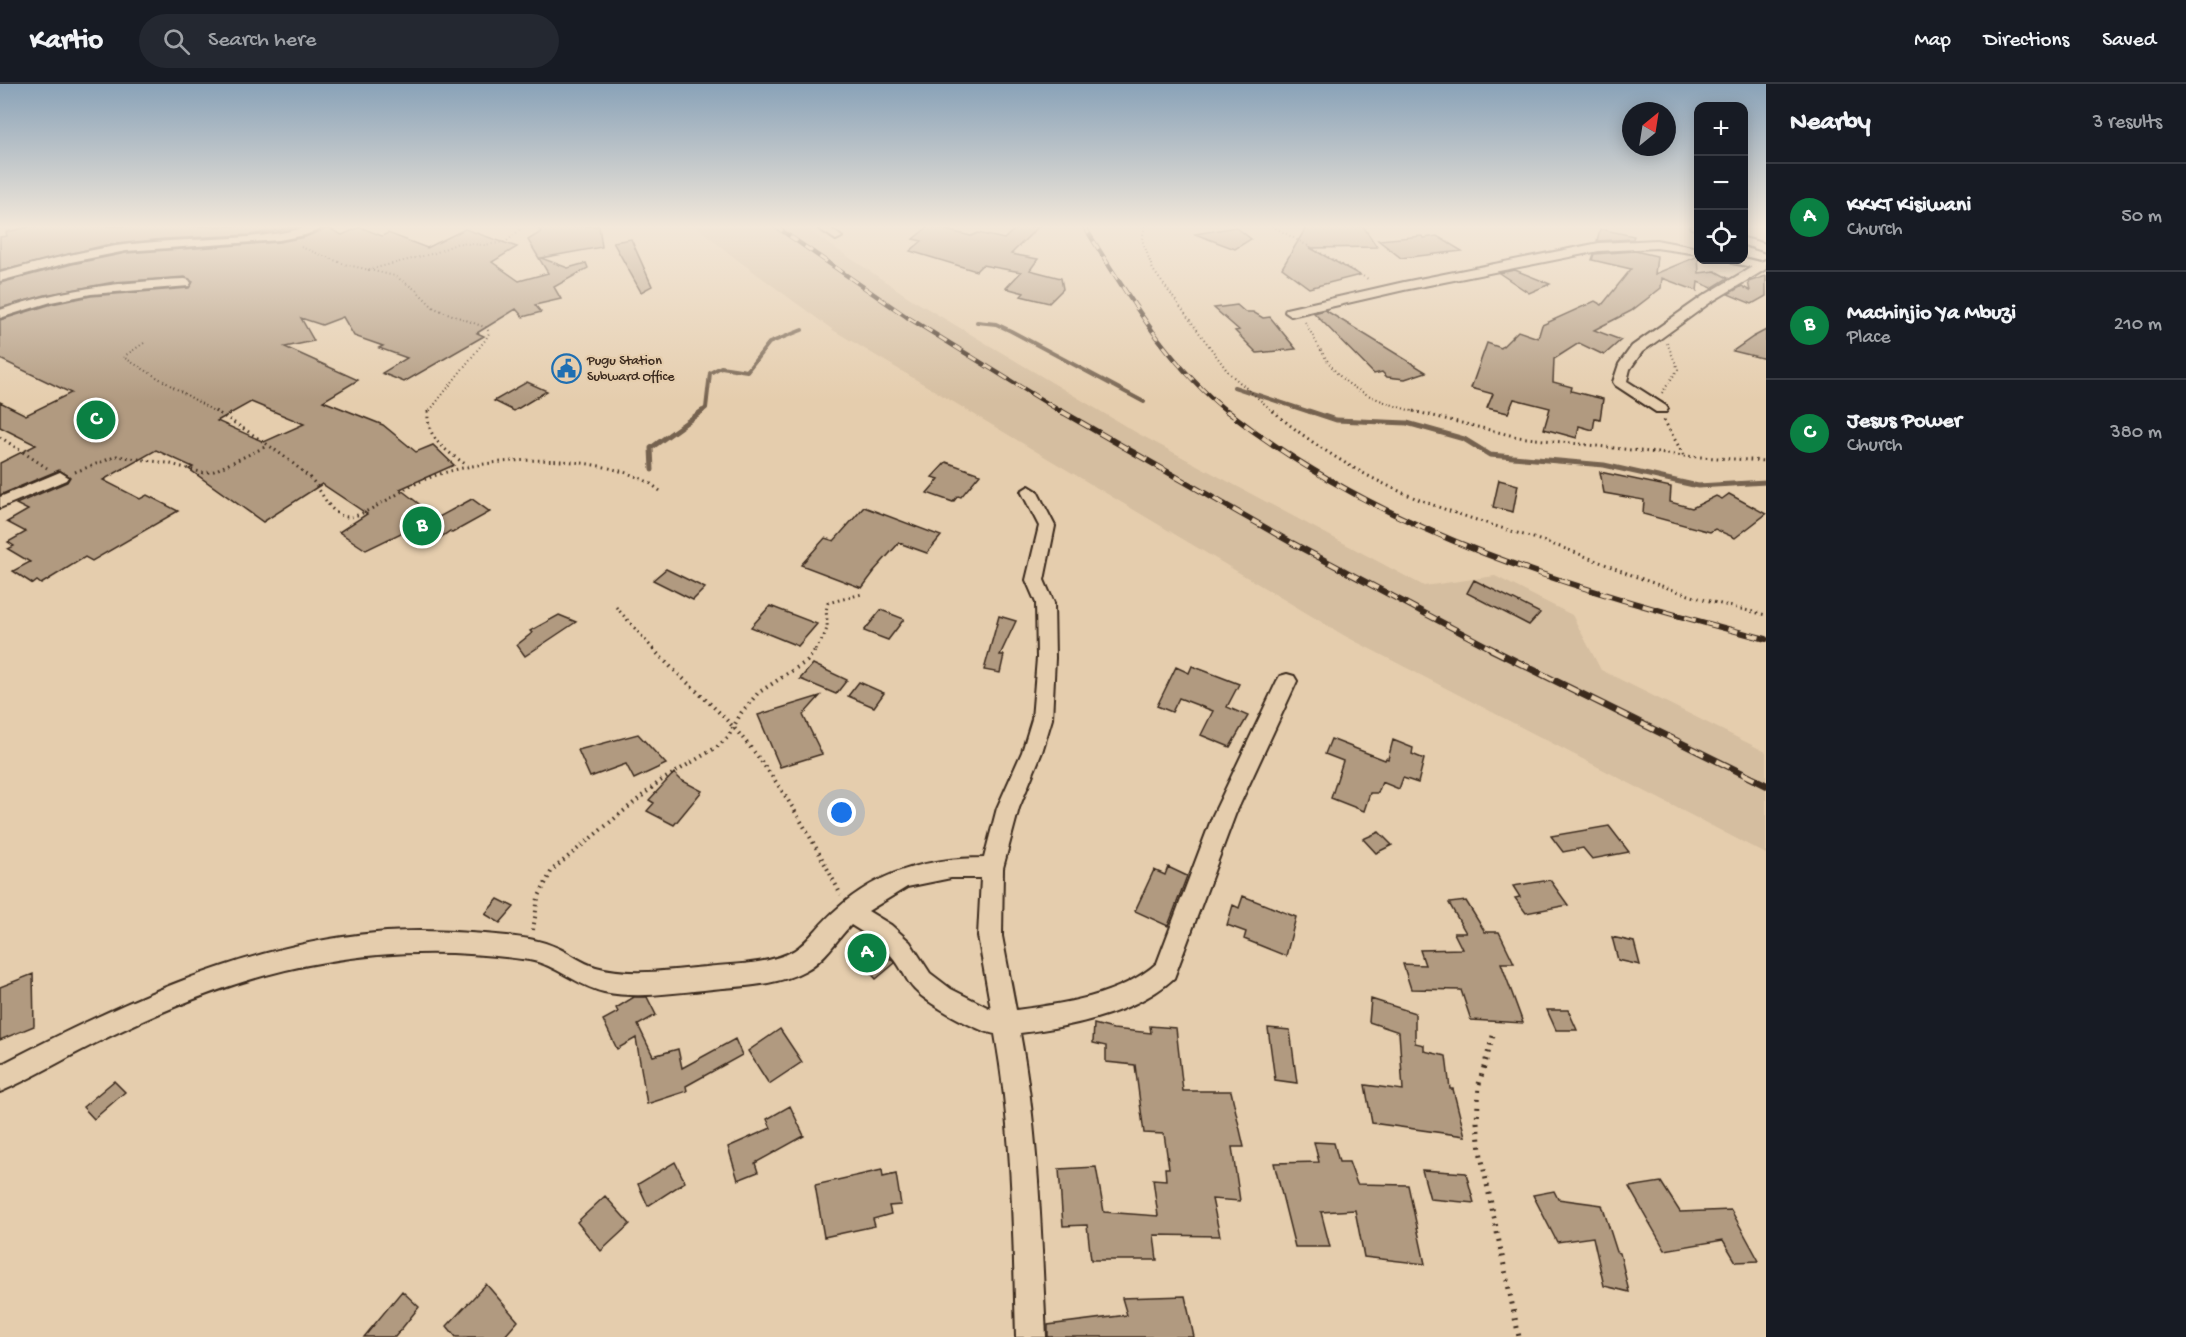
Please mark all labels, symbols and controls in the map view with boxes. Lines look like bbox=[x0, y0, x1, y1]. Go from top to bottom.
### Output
search box bbox=[139, 14, 559, 68]
text: Kartio bbox=[30, 25, 103, 58]
icon: search bbox=[160, 25, 193, 58]
text: Search here bbox=[208, 28, 316, 54]
text: Map bbox=[1914, 29, 1951, 54]
text: Directions bbox=[1984, 29, 2069, 54]
text: Saved bbox=[2102, 29, 2156, 54]
north arrow bbox=[1622, 102, 1676, 156]
map controls bbox=[1694, 102, 1748, 264]
button: + bbox=[1694, 102, 1748, 156]
text: Nearby bbox=[1790, 108, 1871, 139]
text: 3 results bbox=[2093, 112, 2162, 135]
button: − bbox=[1694, 156, 1748, 210]
text: KKKT Kisiwani bbox=[1847, 193, 1971, 219]
text: A bbox=[1804, 206, 1815, 229]
text: 50 m bbox=[2121, 206, 2162, 229]
button: locate bbox=[1694, 210, 1748, 264]
text: Church bbox=[1847, 219, 1903, 242]
text: Machinjio Ya Mbuzi bbox=[1847, 301, 2016, 327]
text: B bbox=[1804, 314, 1815, 337]
text: 210 m bbox=[2114, 314, 2162, 337]
text: Place bbox=[1847, 327, 1891, 350]
public building icon: Pugu Station Subward Office bbox=[550, 353, 582, 385]
place label: Pugu Station Subward Office bbox=[586, 353, 675, 386]
pin: C bbox=[76, 398, 116, 442]
text: Jesus Power bbox=[1847, 409, 1962, 435]
text: C bbox=[1804, 422, 1815, 445]
text: 380 m bbox=[2110, 422, 2162, 445]
text: Church bbox=[1847, 435, 1903, 458]
pin: B bbox=[402, 504, 442, 548]
your location bbox=[827, 798, 856, 827]
pin: A bbox=[848, 930, 886, 976]

